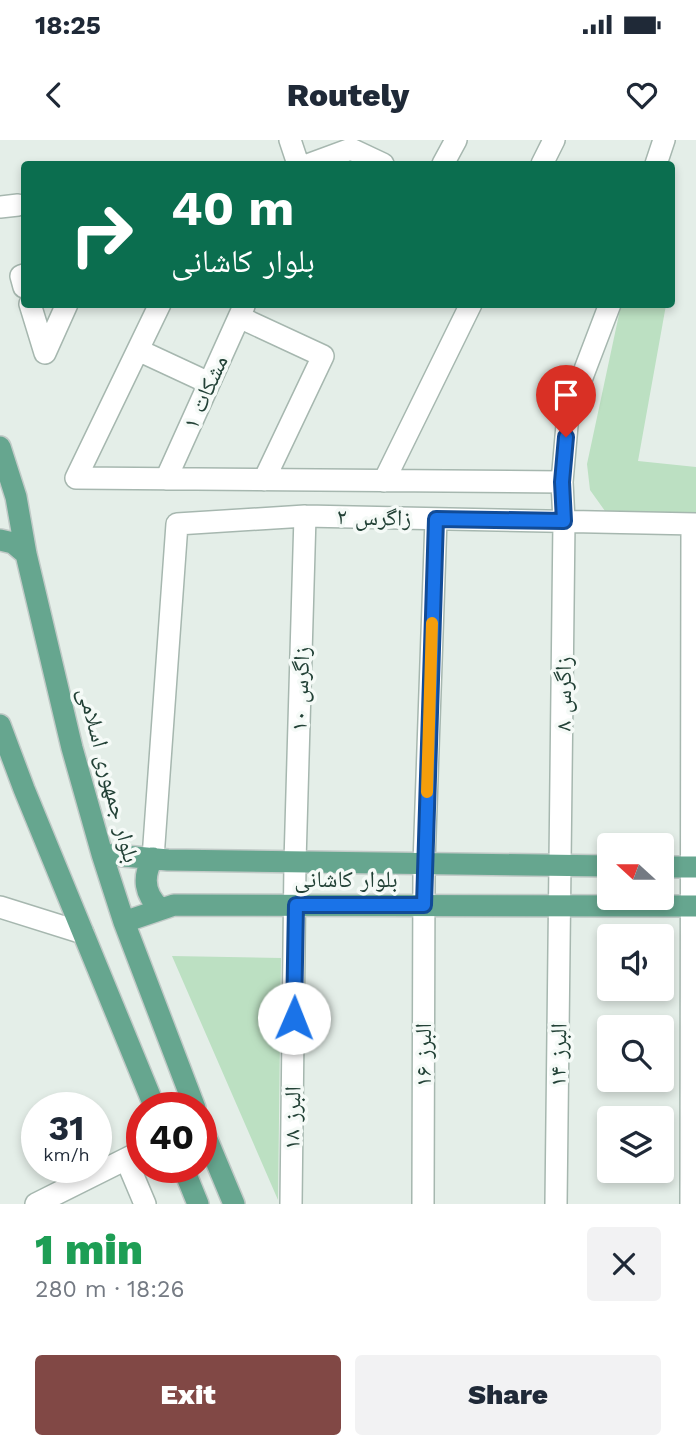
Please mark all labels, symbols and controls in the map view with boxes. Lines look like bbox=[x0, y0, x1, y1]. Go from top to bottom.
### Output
text: 18:25 bbox=[35, 10, 101, 40]
icon: back bbox=[35, 76, 73, 114]
text: Routely bbox=[287, 76, 409, 114]
icon: heart bbox=[623, 76, 661, 114]
text: 40 m bbox=[171, 179, 294, 237]
icon: right bbox=[56, 189, 147, 280]
text: بلوار کاشانی bbox=[171, 242, 315, 280]
street label: مشکات ۱ bbox=[177, 351, 234, 433]
pin bbox=[536, 365, 596, 437]
icon: arrive bbox=[547, 376, 585, 414]
street label: زاگرس ۲ bbox=[336, 503, 412, 532]
street label: زاگرس ۱۰ bbox=[286, 646, 315, 732]
street label: زاگرس ۸ bbox=[550, 657, 577, 731]
street label: بلوار جمهوری اسلامی bbox=[72, 684, 145, 866]
north arrow bbox=[597, 833, 674, 910]
map controls bbox=[597, 833, 674, 1183]
street label: بلوار کاشانی bbox=[294, 866, 398, 893]
button: sound bbox=[597, 924, 674, 1001]
position arrow bbox=[257, 981, 331, 1055]
button: search bbox=[597, 1015, 674, 1092]
street label: البرز ۱۶ bbox=[410, 1023, 437, 1087]
street label: البرز ۱۴ bbox=[544, 1023, 573, 1087]
street label: البرز ۱۸ bbox=[278, 1086, 307, 1150]
speed limit sign: 40 bbox=[126, 1092, 217, 1183]
button: layers bbox=[597, 1106, 674, 1183]
text: 31 bbox=[49, 1107, 84, 1149]
text: km/h bbox=[43, 1144, 90, 1165]
text: 1 min bbox=[35, 1225, 143, 1274]
button: close bbox=[587, 1227, 661, 1301]
text: 280 m · 18:26 bbox=[35, 1276, 184, 1303]
button: Exit bbox=[35, 1355, 341, 1435]
button: Share bbox=[355, 1355, 661, 1435]

